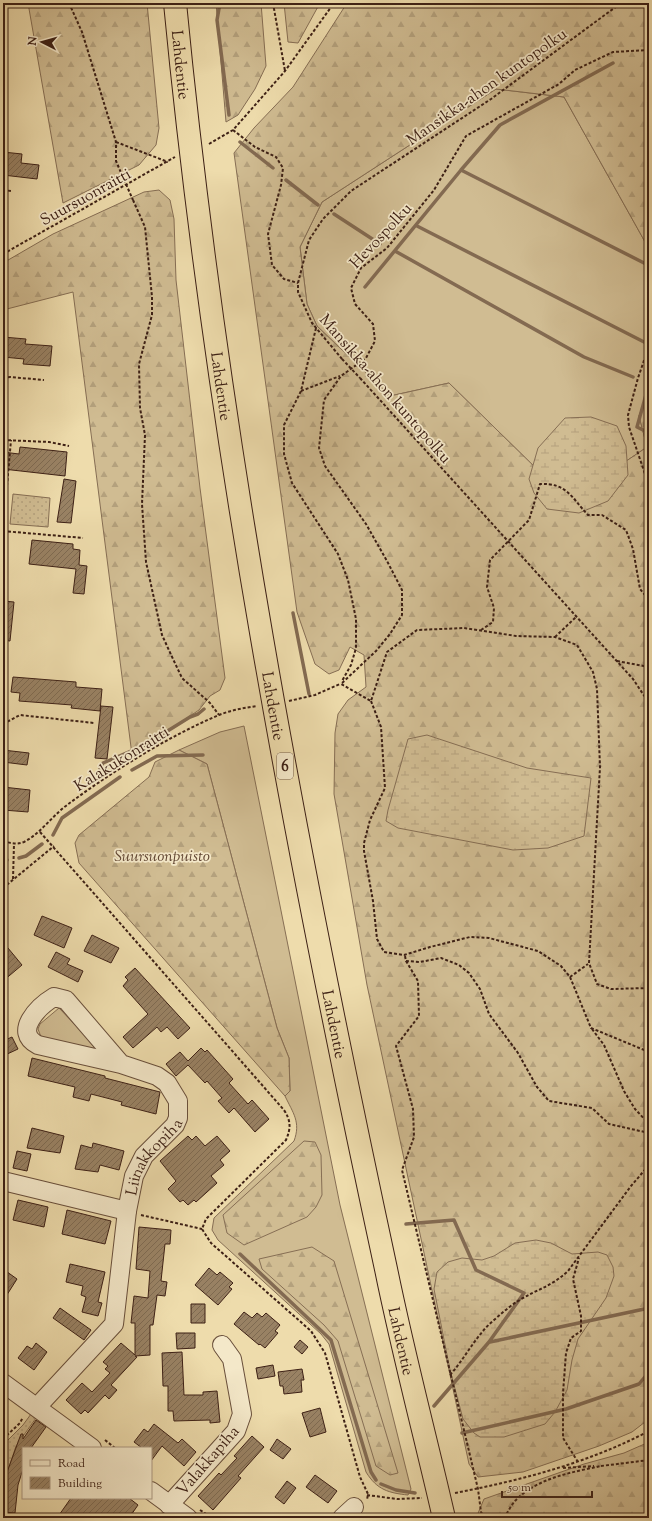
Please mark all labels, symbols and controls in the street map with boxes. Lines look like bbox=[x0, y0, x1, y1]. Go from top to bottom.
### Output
north arrow bbox=[22, 22, 62, 62]
street label: Mansikka-ahon kuntopolku bbox=[402, 24, 572, 152]
street label: Lahdentie bbox=[164, 29, 194, 101]
text: N bbox=[25, 36, 41, 47]
street label: Suursuonraitti bbox=[37, 163, 136, 233]
street label: Hevospolku bbox=[345, 199, 418, 275]
street label: Mansikka-ahon kuntopolku bbox=[313, 310, 456, 469]
street label: Lahdentie bbox=[203, 351, 236, 422]
street label: Lahdentie bbox=[254, 670, 289, 743]
street label: Kalakukonraitti bbox=[70, 721, 175, 799]
road number: 6 bbox=[277, 753, 293, 779]
park label: Suursuonpuisto bbox=[114, 846, 210, 869]
street label: Lahdentie bbox=[314, 988, 350, 1061]
street label: Liinakkopiha bbox=[121, 1115, 190, 1198]
street label: Lahdentie bbox=[380, 1305, 418, 1378]
street label: Valakkapiha bbox=[172, 1421, 246, 1502]
legend bbox=[22, 1447, 152, 1499]
text: Road bbox=[58, 1455, 85, 1473]
scale bar bbox=[502, 1473, 592, 1499]
text: Building bbox=[58, 1475, 102, 1493]
text: 50 m bbox=[507, 1479, 531, 1497]

